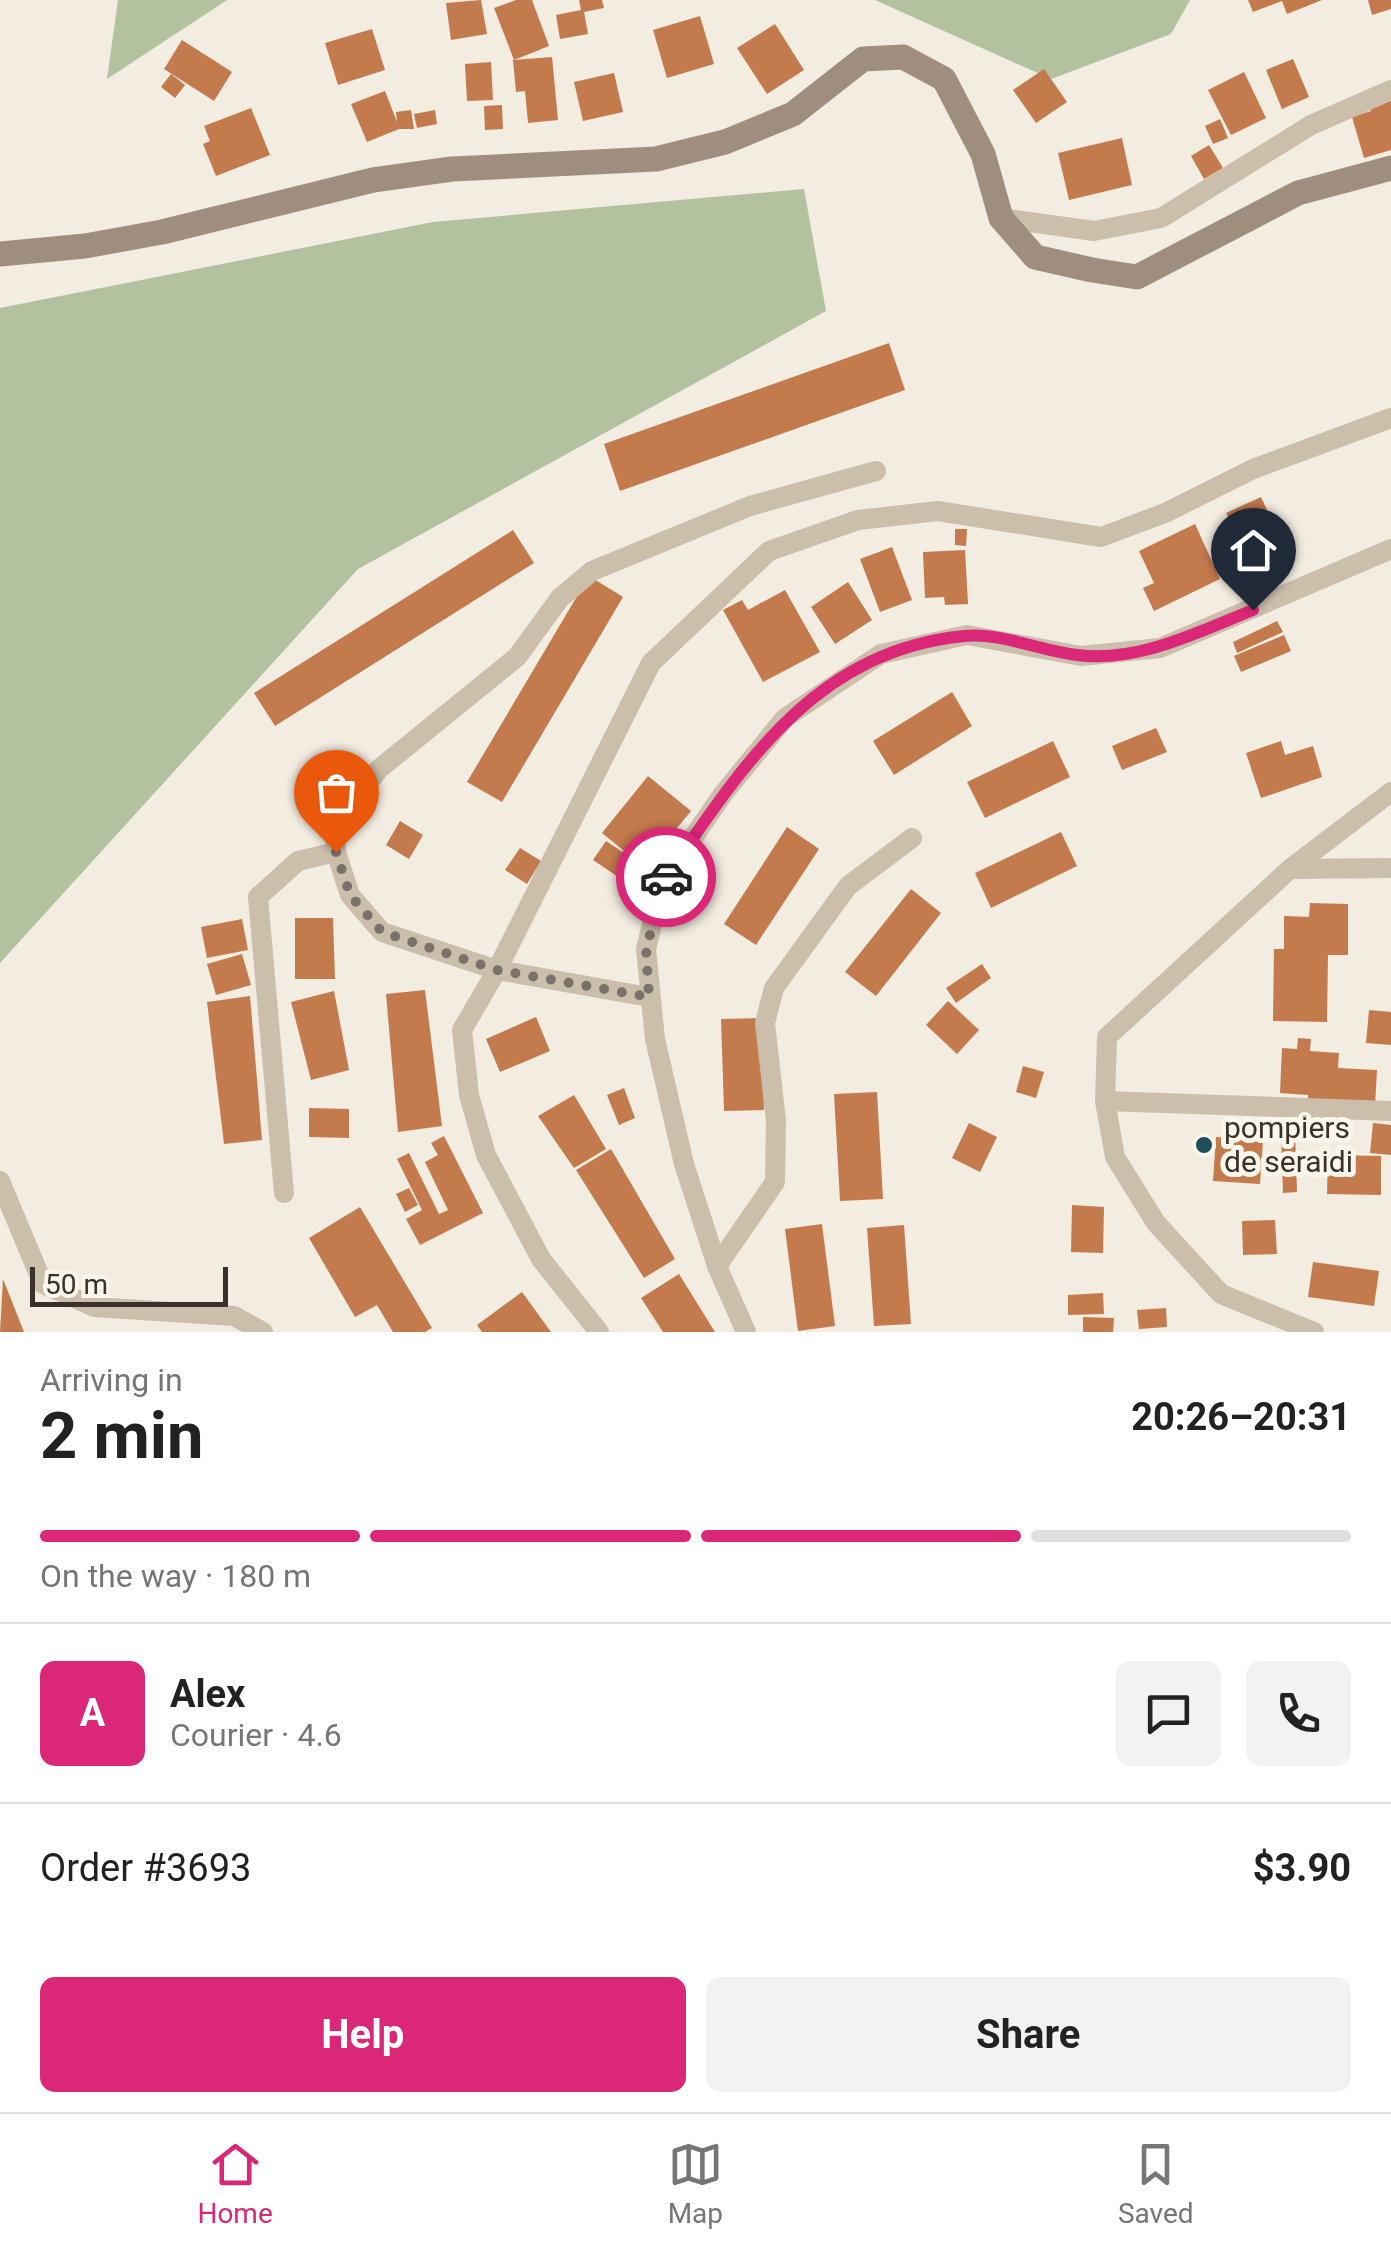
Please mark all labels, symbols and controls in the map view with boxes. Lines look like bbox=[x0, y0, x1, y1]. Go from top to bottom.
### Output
pin bbox=[1211, 508, 1296, 611]
icon: home bbox=[1226, 523, 1281, 578]
pin bbox=[294, 750, 379, 853]
icon: bag bbox=[309, 765, 364, 820]
courier bbox=[616, 827, 716, 927]
icon: car bbox=[639, 850, 694, 905]
place label: pompiers de seraidi bbox=[1224, 1110, 1353, 1179]
marker: pompiers de seraidi bbox=[1193, 1134, 1215, 1156]
scale bar bbox=[30, 1262, 228, 1306]
text: 50 m bbox=[45, 1268, 108, 1301]
text: Arriving in bbox=[40, 1361, 183, 1399]
text: 20:26–20:31 bbox=[1131, 1395, 1351, 1439]
text: 2 min bbox=[40, 1398, 203, 1474]
text: On the way · 180 m bbox=[40, 1557, 311, 1595]
button: chat bbox=[1116, 1661, 1221, 1766]
button: phone bbox=[1246, 1661, 1351, 1766]
text: Alex bbox=[170, 1672, 245, 1716]
text: A bbox=[80, 1691, 105, 1735]
text: Courier · 4.6 bbox=[170, 1716, 342, 1754]
text: Order #3693 bbox=[40, 1846, 251, 1890]
text: $3.90 bbox=[1253, 1846, 1351, 1890]
button: Help bbox=[40, 1977, 686, 2092]
button: Share bbox=[706, 1977, 1351, 2092]
tab: Home bbox=[197, 2137, 273, 2230]
tab: Map bbox=[668, 2137, 723, 2230]
tab: Saved bbox=[1118, 2137, 1194, 2230]

